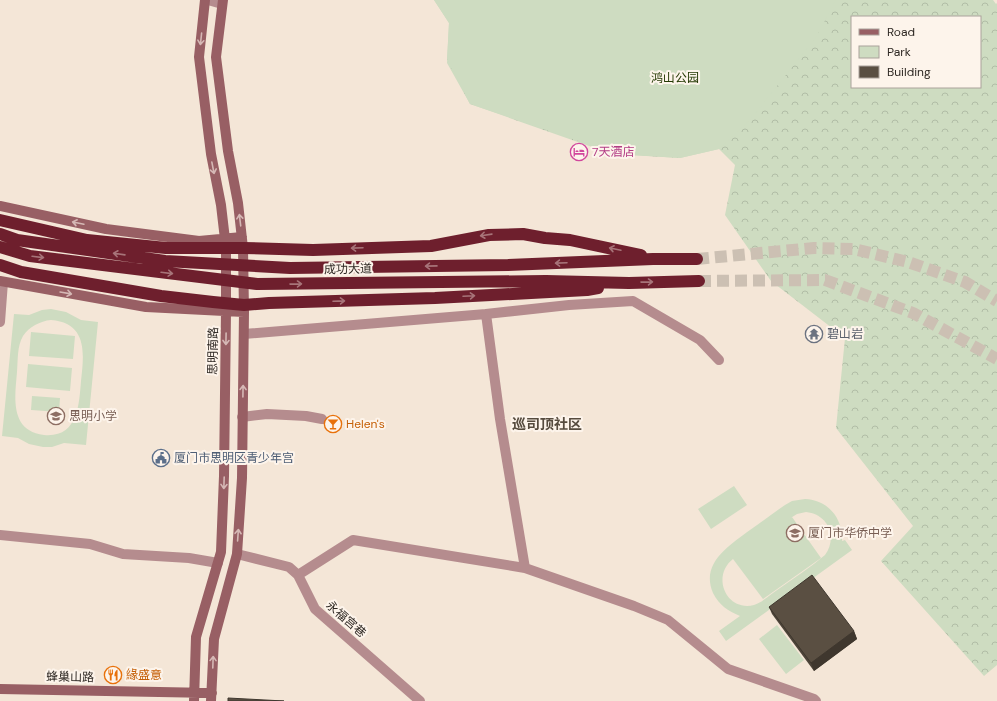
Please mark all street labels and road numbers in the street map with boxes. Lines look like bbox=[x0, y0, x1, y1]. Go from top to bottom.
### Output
street label: 成功大道 bbox=[324, 261, 372, 277]
street label: 思明南路 bbox=[205, 327, 221, 375]
street label: 永福宫巷 bbox=[323, 597, 369, 641]
street label: 蜂巢山路 bbox=[46, 669, 94, 685]

